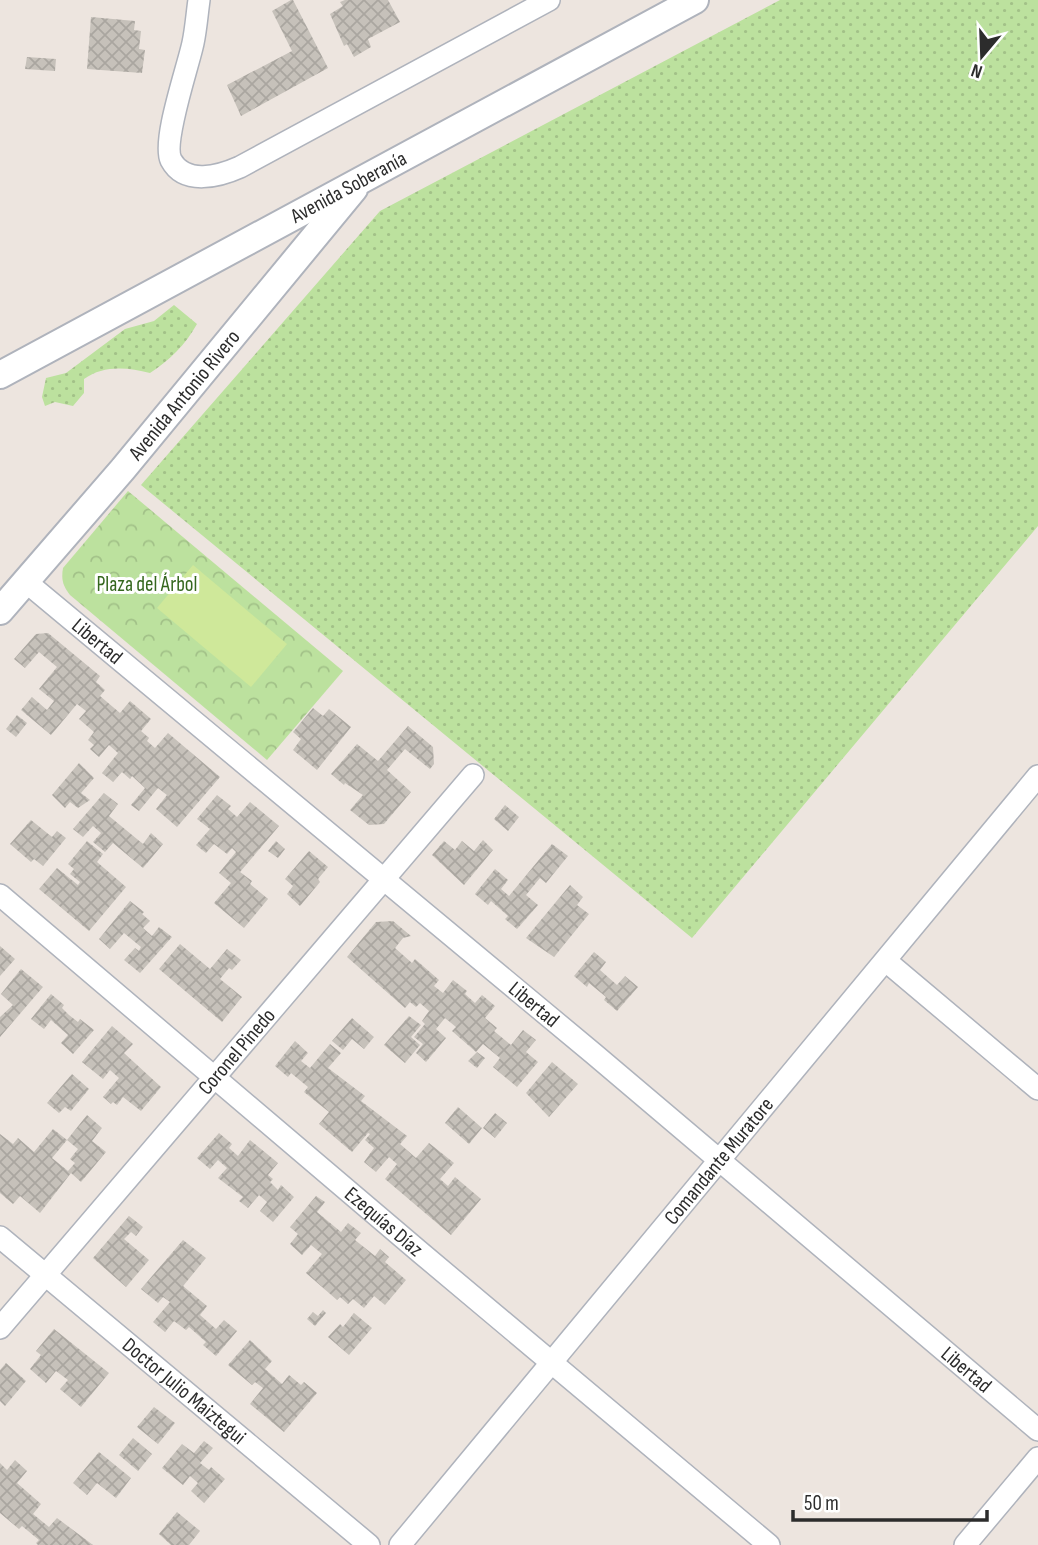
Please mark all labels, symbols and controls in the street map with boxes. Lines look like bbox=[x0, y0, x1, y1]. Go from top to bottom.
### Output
north arrow bbox=[947, 21, 1017, 91]
text: N bbox=[968, 58, 985, 83]
street label: Avenida Soberanía bbox=[286, 146, 411, 229]
street label: Avenida Antonio Rivero bbox=[123, 325, 246, 466]
park label: Plaza del Árbol bbox=[96, 572, 198, 597]
street label: Libertad bbox=[67, 613, 127, 670]
street label: Libertad bbox=[503, 976, 564, 1033]
street label: Coronel Pinedo bbox=[193, 1003, 281, 1100]
street label: Comandante Muratore bbox=[659, 1093, 779, 1230]
street label: Ezequías Díaz bbox=[339, 1182, 428, 1262]
street label: Doctor Julio Maiztegui bbox=[117, 1333, 251, 1450]
street label: Libertad bbox=[936, 1341, 996, 1398]
scale bar bbox=[793, 1478, 987, 1522]
text: 50 m bbox=[804, 1491, 839, 1516]

